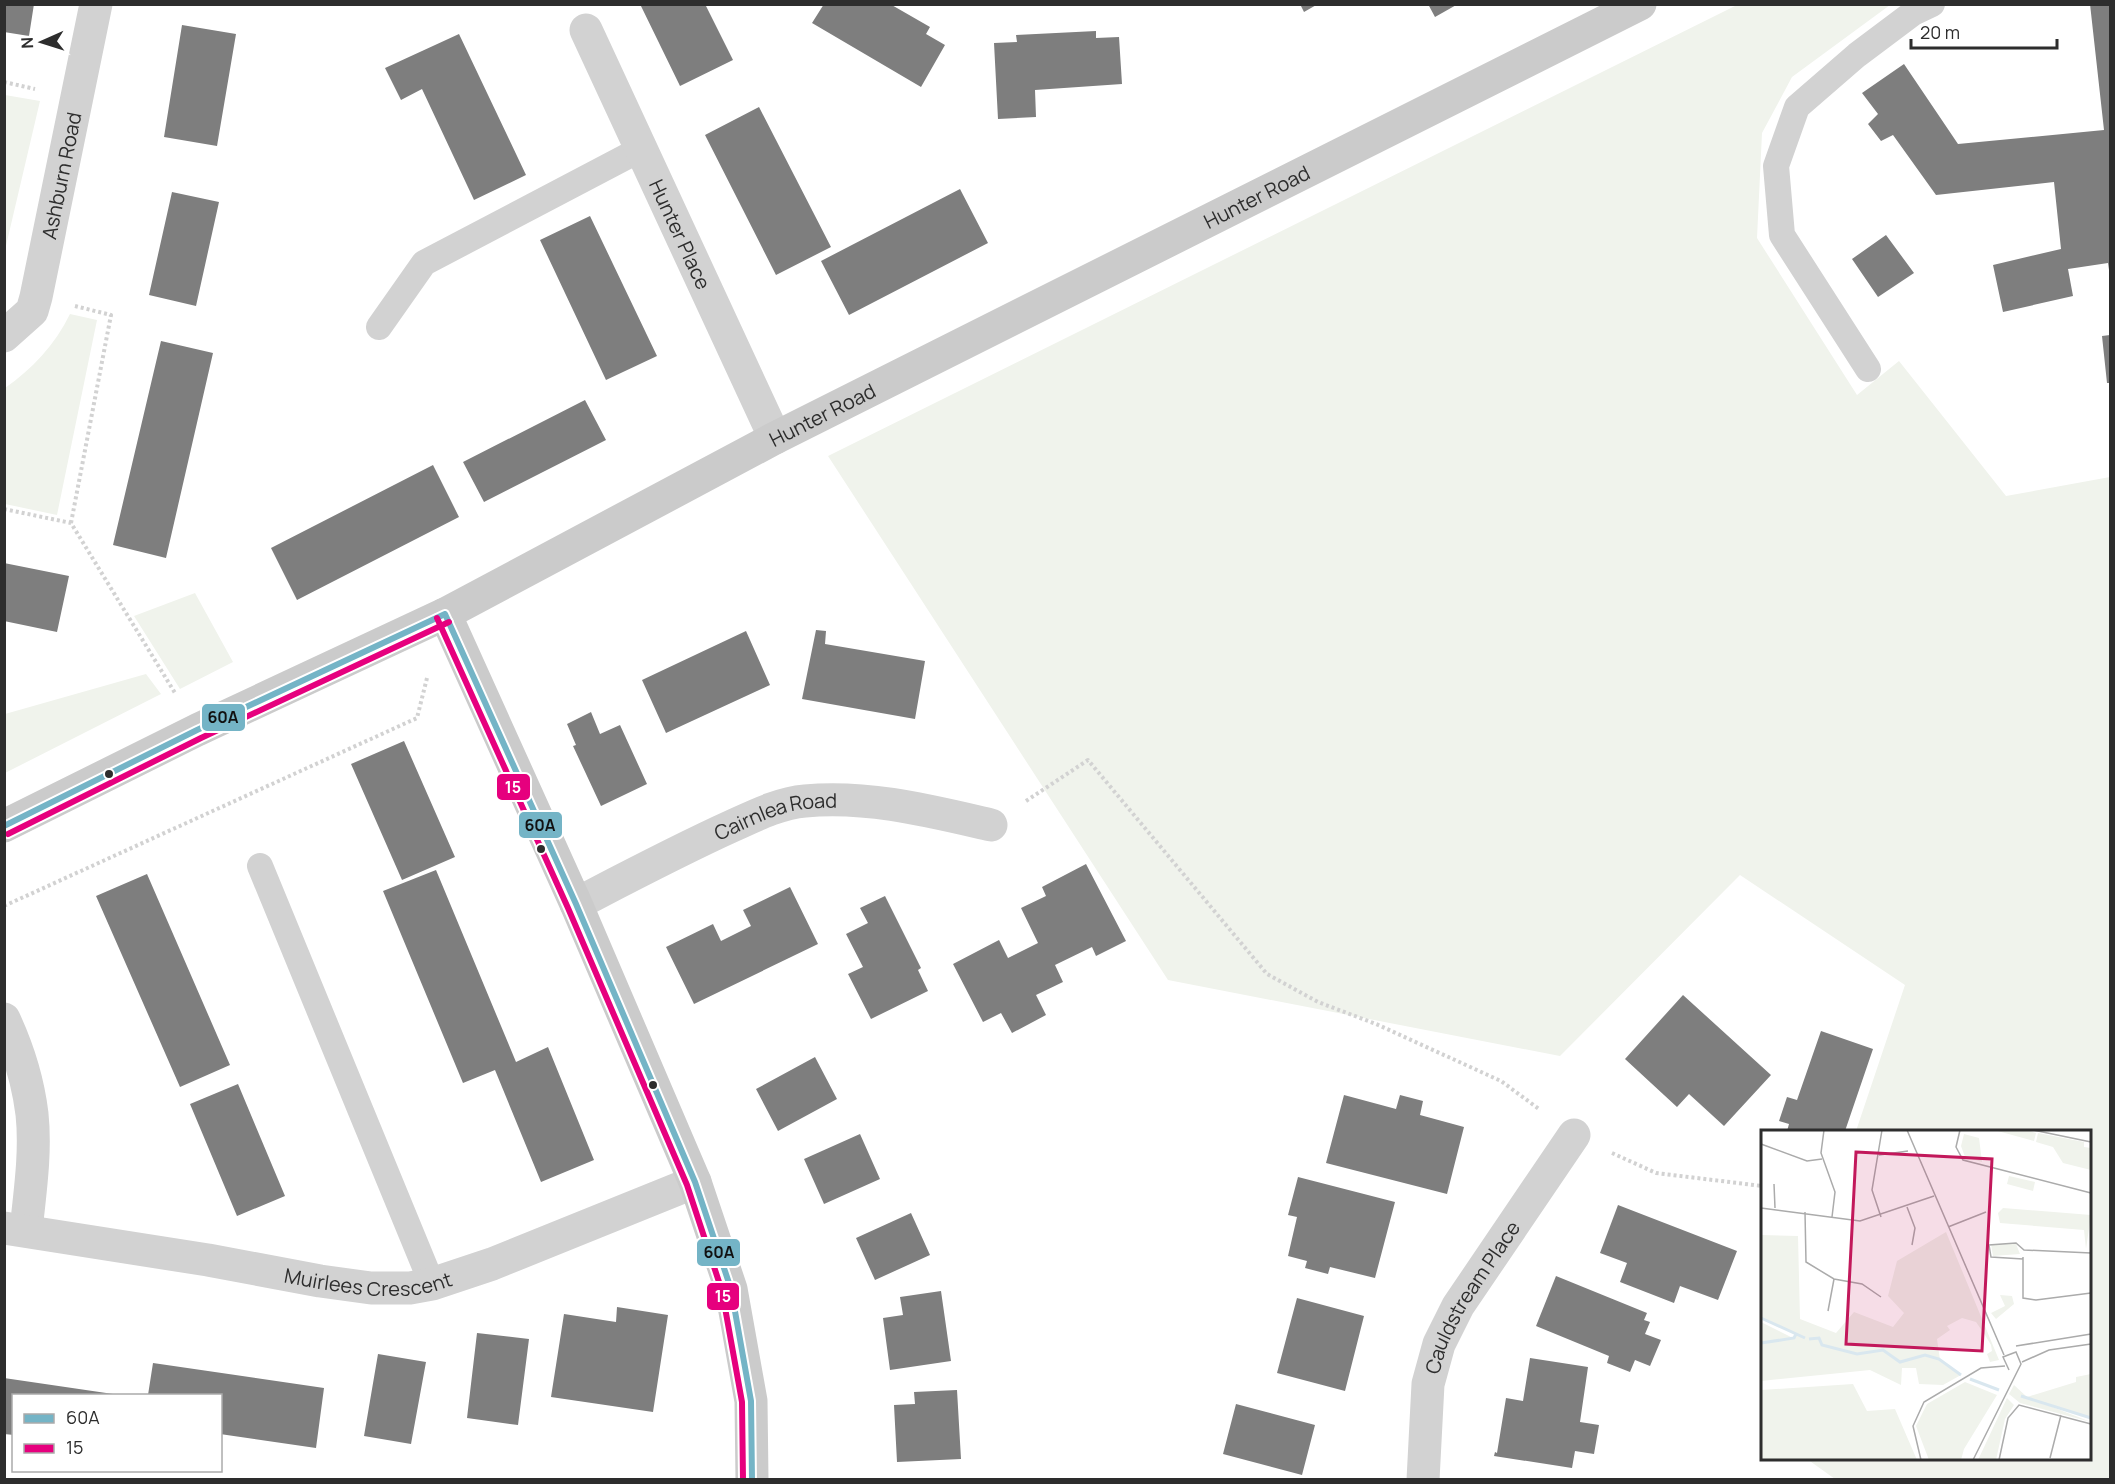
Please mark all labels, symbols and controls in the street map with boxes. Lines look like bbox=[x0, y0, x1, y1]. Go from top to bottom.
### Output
north arrow bbox=[12, 12, 72, 72]
scale bar bbox=[1911, 12, 2056, 50]
text: 20 m bbox=[1920, 20, 1960, 44]
text: N bbox=[16, 36, 38, 49]
street label: Ashburn Road bbox=[35, 110, 87, 242]
street label: Hunter Road bbox=[1199, 158, 1314, 234]
street label: Hunter Place bbox=[643, 175, 718, 294]
street label: Hunter Road bbox=[764, 376, 880, 452]
line badge: 60A bbox=[201, 703, 246, 732]
text: 60A bbox=[207, 706, 239, 728]
unlabelled marker bbox=[103, 768, 115, 780]
line badge: 15 bbox=[496, 773, 531, 801]
text: 15 bbox=[505, 776, 521, 798]
street label: Cairnlea Road bbox=[710, 786, 837, 846]
line badge: 60A bbox=[518, 811, 563, 839]
text: 60A bbox=[524, 814, 556, 836]
unlabelled marker bbox=[535, 843, 547, 855]
unlabelled marker bbox=[647, 1079, 659, 1091]
inset map bbox=[1761, 1130, 2091, 1460]
street label: Cauldstream Place bbox=[1418, 1215, 1526, 1377]
line badge: 60A bbox=[696, 1238, 741, 1267]
text: 60A bbox=[703, 1241, 735, 1263]
street label: Muirlees Crescent bbox=[282, 1261, 455, 1302]
line badge: 15 bbox=[706, 1282, 740, 1311]
text: 15 bbox=[715, 1285, 731, 1307]
legend bbox=[12, 1394, 222, 1472]
text: 60A bbox=[66, 1405, 100, 1429]
text: 15 bbox=[66, 1435, 83, 1459]

